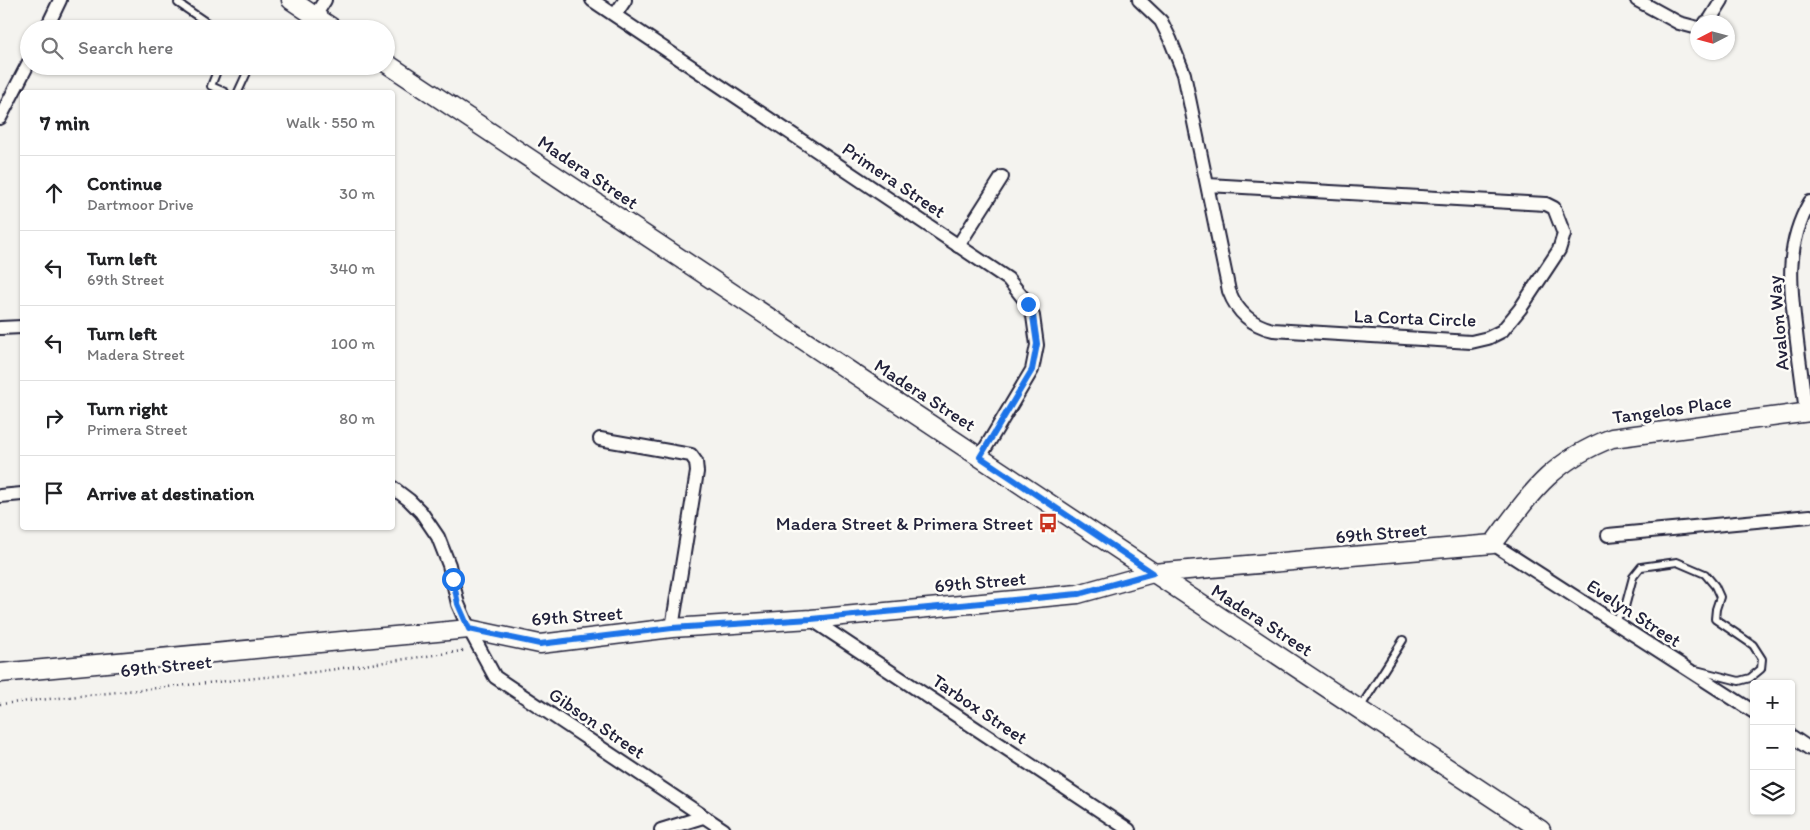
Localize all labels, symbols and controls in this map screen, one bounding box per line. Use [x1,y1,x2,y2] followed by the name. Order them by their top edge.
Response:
[1690,15,1735,60] north arrow
[20,20,395,75] search box
[38,34,66,62] icon: search
[78,36,173,59] text: Search here
[40,110,89,135] text: 7 min
[286,113,375,132] text: Walk · 550 m
[533,130,643,214] street label: Madera Street
[838,137,950,223] street label: Primera Street
[87,172,162,195] text: Continue
[40,179,68,207] icon: ahead
[339,184,375,203] text: 30 m
[87,195,194,214] text: Dartmoor Drive
[87,247,157,270] text: Turn left
[40,254,68,282] icon: left
[330,259,375,278] text: 340 m
[87,270,164,289] text: 69th Street
[1762,274,1794,372] street label: Avalon Way
[1017,293,1040,316] route end
[1353,304,1477,332] street label: La Corta Circle
[87,322,157,345] text: Turn left
[40,329,68,357] icon: left
[331,334,375,353] text: 100 m
[87,345,185,364] text: Madera Street
[870,354,980,436] street label: Madera Street
[1611,389,1733,429] street label: Tangelos Place
[87,397,168,420] text: Turn right
[40,404,68,432] icon: right
[339,409,375,428] text: 80 m
[87,420,188,439] text: Primera Street
[40,479,68,507] icon: arrive
[87,482,254,505] text: Arrive at destination
[776,512,1033,535] place label: Madera Street & Primera Street
[1037,512,1059,534] bus stop icon: Madera Street & Primera Street
[1334,518,1428,548] street label: 69th Street
[933,567,1027,597] street label: 69th Street
[442,568,465,591] route start
[1582,574,1686,652] street label: Evelyn Street
[1207,579,1317,661] street label: Madera Street
[530,601,624,631] street label: 69th Street
[119,650,213,682] street label: 69th Street
[928,669,1032,749] street label: Tarbox Street
[1750,680,1795,815] map controls
[1750,680,1795,725] button: +
[544,682,650,764] street label: Gibson Street
[1750,725,1795,770] button: −
[1750,770,1795,815] button: layers

